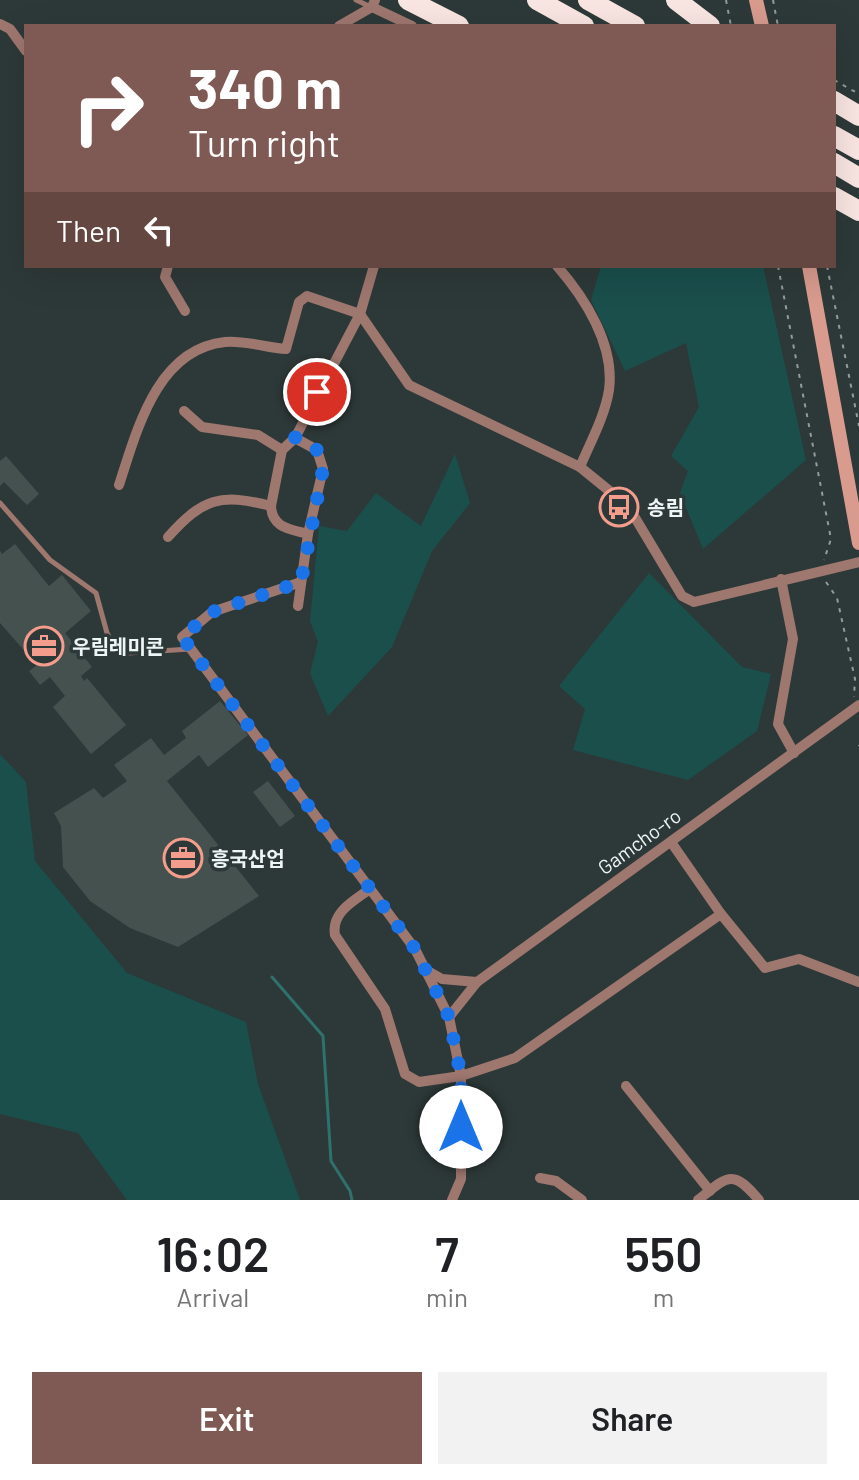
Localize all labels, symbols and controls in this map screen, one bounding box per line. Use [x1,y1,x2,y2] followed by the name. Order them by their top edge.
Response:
[188,53,342,120] text: 340 m
[56,56,160,160] icon: right
[188,121,340,164] text: Turn right
[137,208,181,252] icon: left
[56,212,121,248] text: Then
[283,358,351,426] pin
[295,370,339,414] icon: arrive
[598,486,640,528] bus stop icon: 송림
[647,495,684,519] place label: 송림
[23,625,65,667] office icon: 우림레미콘
[72,634,164,658] place label: 우림레미콘
[593,803,685,879] street label: Gamcho-ro
[162,837,204,879] office icon: 흥국산업
[211,846,285,870] place label: 흥국산업
[419,1085,503,1169] position arrow
[156,1224,269,1282] text: 16:02
[435,1224,459,1282] text: 7
[624,1224,703,1282] text: 550
[177,1281,249,1312] text: Arrival
[426,1281,468,1312] text: min
[653,1281,674,1312] text: m
[32,1372,422,1464] button: Exit
[438,1372,827,1464] button: Share

